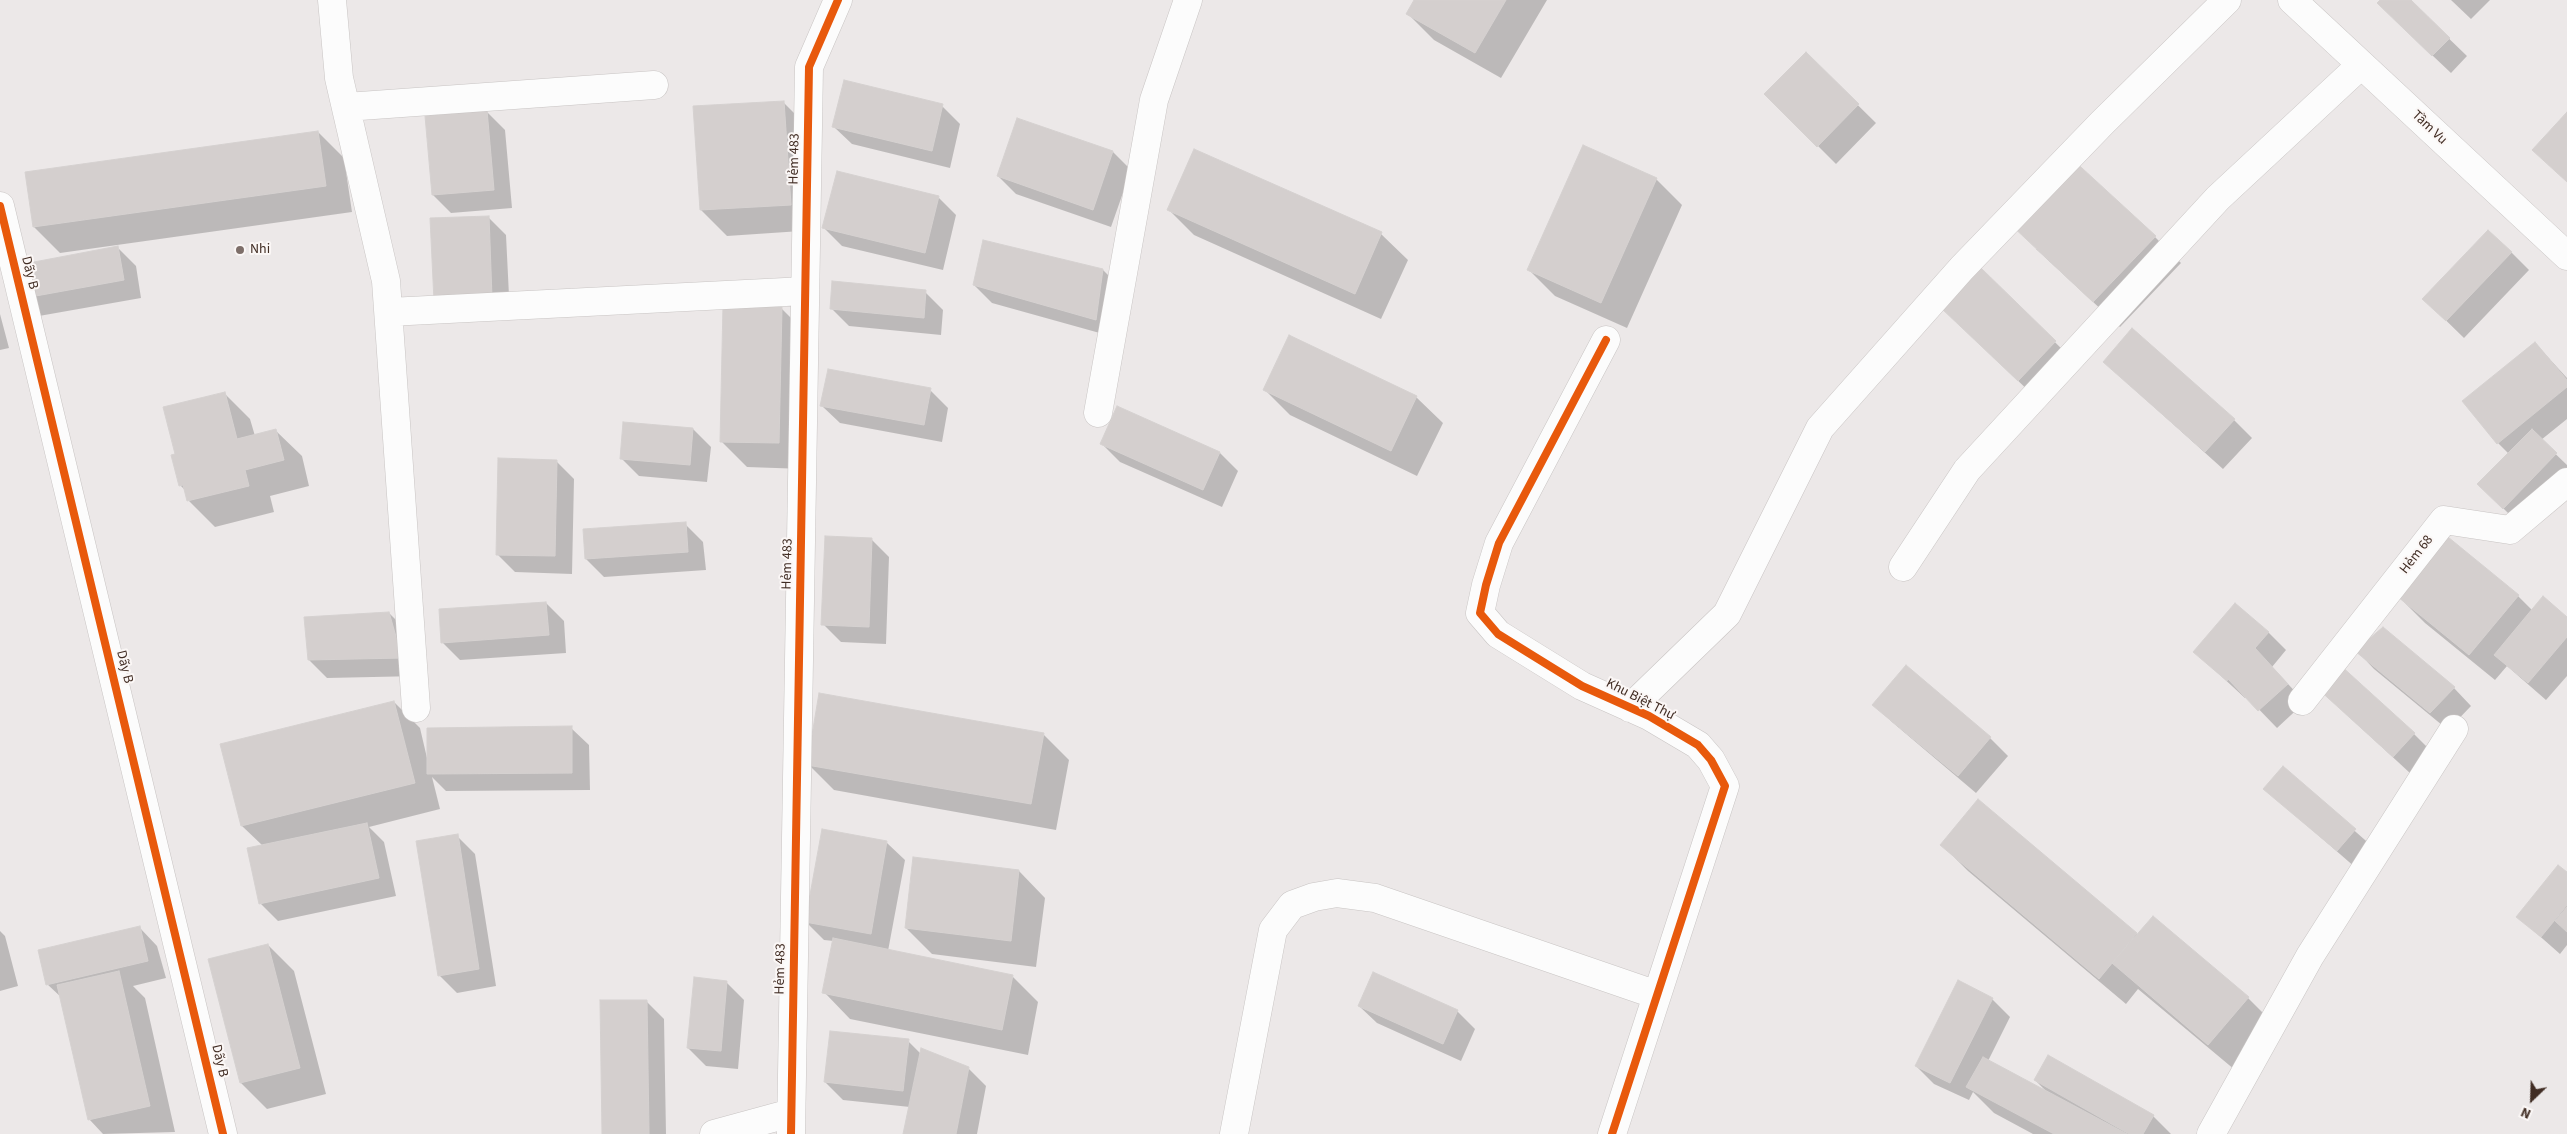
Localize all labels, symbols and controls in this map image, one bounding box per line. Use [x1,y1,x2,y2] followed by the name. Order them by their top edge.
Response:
[2408,107,2450,149] street label: Tầm Vu
[786,133,804,185] street label: Hẻm 483
[250,242,270,258] place label: Nhi
[234,244,246,256] marker: Nhi
[17,255,41,291] street label: Dãy B
[2397,532,2437,578] street label: Hẻm 68
[779,538,797,590] street label: Hẻm 483
[112,649,136,685] street label: Dãy B
[1603,676,1677,724] street label: Khu Biệt Thự
[772,943,790,995] street label: Hẻm 483
[207,1043,231,1079] street label: Dãy B
[2507,1074,2557,1124] north arrow
[2518,1102,2534,1124] text: N

